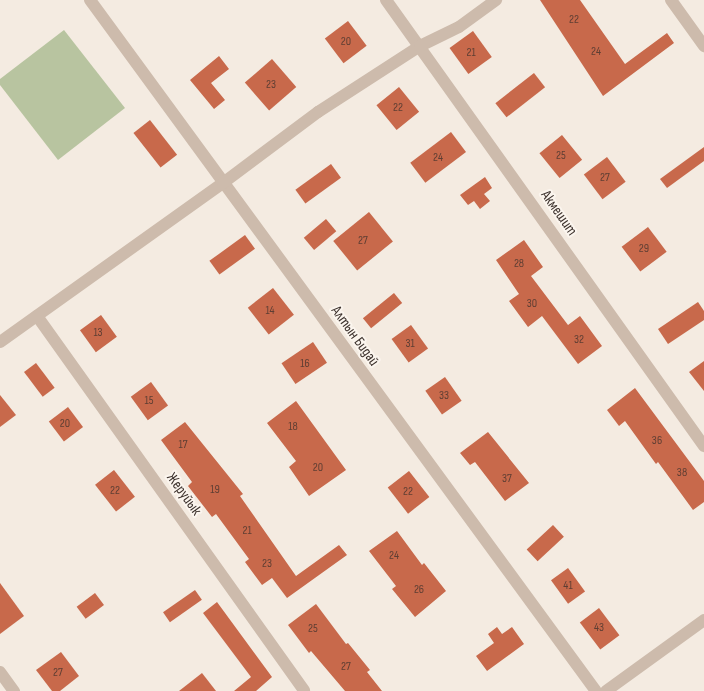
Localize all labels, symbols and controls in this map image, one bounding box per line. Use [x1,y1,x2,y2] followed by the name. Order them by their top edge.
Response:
[569,13,579,27] house number: 22
[341,35,351,49] house number: 20
[591,45,601,59] house number: 24
[466,46,476,60] house number: 21
[266,78,276,92] house number: 23
[393,101,403,115] house number: 22
[556,149,566,163] house number: 25
[433,151,443,165] house number: 24
[600,171,610,185] house number: 27
[537,187,581,239] street label: Акмешит
[358,234,368,248] house number: 27
[639,242,649,256] house number: 29
[514,257,524,271] house number: 28
[527,297,537,311] house number: 30
[327,302,383,370] street label: Алтын Бидай
[265,304,275,318] house number: 14
[93,326,103,340] house number: 13
[574,333,584,347] house number: 32
[405,337,415,351] house number: 31
[300,357,310,371] house number: 16
[439,389,449,403] house number: 33
[144,394,154,408] house number: 15
[60,417,70,431] house number: 20
[288,420,298,434] house number: 18
[652,434,662,448] house number: 36
[179,438,187,452] house number: 17
[313,461,323,475] house number: 20
[677,466,687,480] house number: 38
[163,469,205,519] street label: Жеруйык
[502,472,512,486] house number: 37
[210,483,220,497] house number: 19
[110,484,120,498] house number: 22
[403,485,413,499] house number: 22
[242,524,252,538] house number: 21
[389,549,399,563] house number: 24
[262,557,272,571] house number: 23
[563,579,573,593] house number: 41
[414,583,424,597] house number: 26
[594,621,604,635] house number: 43
[308,622,318,636] house number: 25
[341,660,351,674] house number: 27
[53,666,63,680] house number: 27

